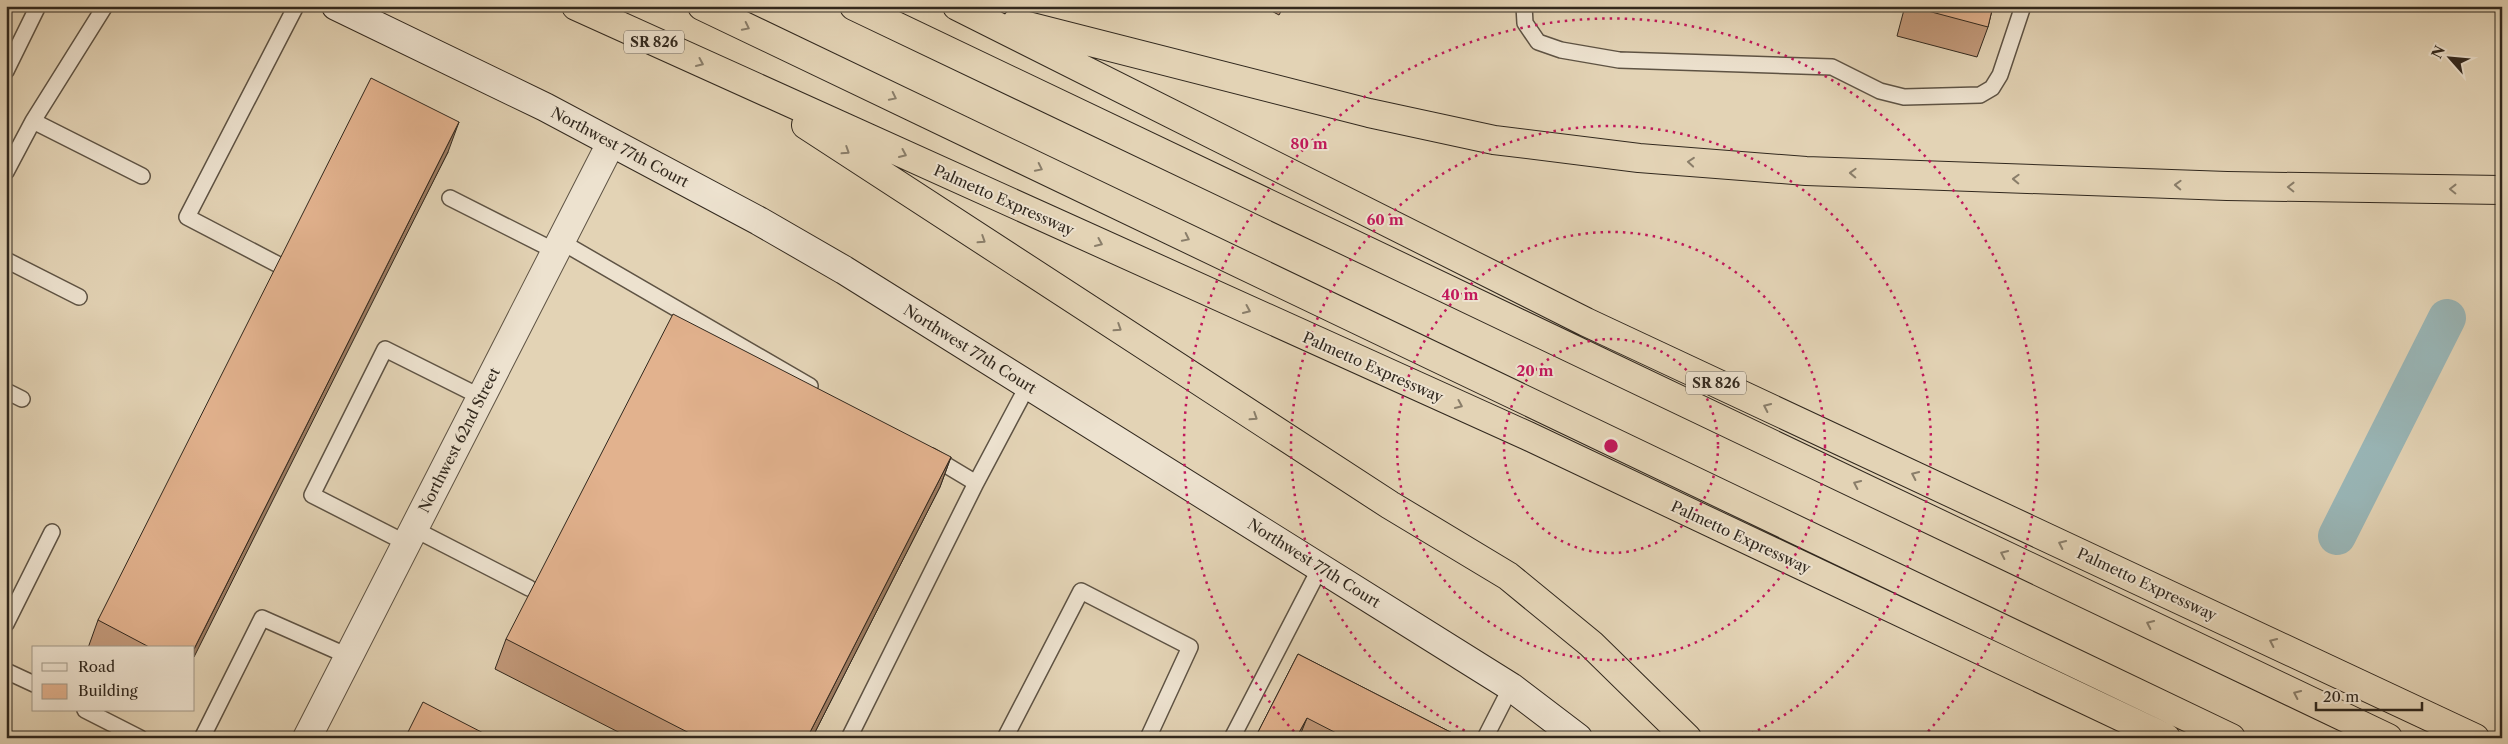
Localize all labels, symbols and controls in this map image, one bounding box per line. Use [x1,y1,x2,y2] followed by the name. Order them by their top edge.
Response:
[741,21,750,32] one-way arrow
[624,31,684,54] road number: SR 826
[2426,32,2476,82] north arrow
[2428,43,2449,62] text: N
[695,56,704,67] one-way arrow
[888,91,897,102] one-way arrow
[548,103,693,192] street label: Northwest 77th Court
[1290,134,1328,153] text: 80 m
[840,145,849,154] one-way arrow
[898,148,907,159] one-way arrow
[1687,157,1695,168] one-way arrow
[931,160,1078,240] street label: Palmetto Expressway
[1034,161,1043,172] one-way arrow
[1849,168,1857,178] one-way arrow
[2012,173,2020,184] one-way arrow
[2174,179,2182,190] one-way arrow
[2286,182,2294,192] one-way arrow
[2449,184,2457,195] one-way arrow
[1366,210,1404,229] text: 60 m
[1181,232,1190,242] one-way arrow
[976,234,985,243] one-way arrow
[1094,236,1103,247] one-way arrow
[1441,285,1479,304] text: 40 m
[900,300,1041,398] street label: Northwest 77th Court
[1242,303,1251,314] one-way arrow
[1113,322,1122,332] one-way arrow
[1300,327,1447,407] street label: Palmetto Expressway
[1516,361,1554,380] text: 20 m
[414,364,504,516] street label: Northwest 62nd Street
[1686,372,1746,394] road number: SR 826
[1454,399,1463,410] one-way arrow
[1763,402,1772,413] one-way arrow
[1248,411,1258,420] one-way arrow
[1602,437,1620,455] centre of rings
[1911,471,1920,482] one-way arrow
[1853,480,1862,491] one-way arrow
[1668,496,1814,578] street label: Palmetto Expressway
[1244,514,1385,612] street label: Northwest 77th Court
[2058,540,2067,550] one-way arrow
[2074,543,2220,625] street label: Palmetto Expressway
[2000,550,2009,561] one-way arrow
[2146,620,2155,631] one-way arrow
[2269,639,2278,649] one-way arrow
[32,646,195,712] legend
[78,657,115,676] text: Road
[2316,679,2422,711] scale bar
[78,681,138,700] text: Building
[2323,687,2359,706] text: 20 m
[2293,690,2302,700] one-way arrow

